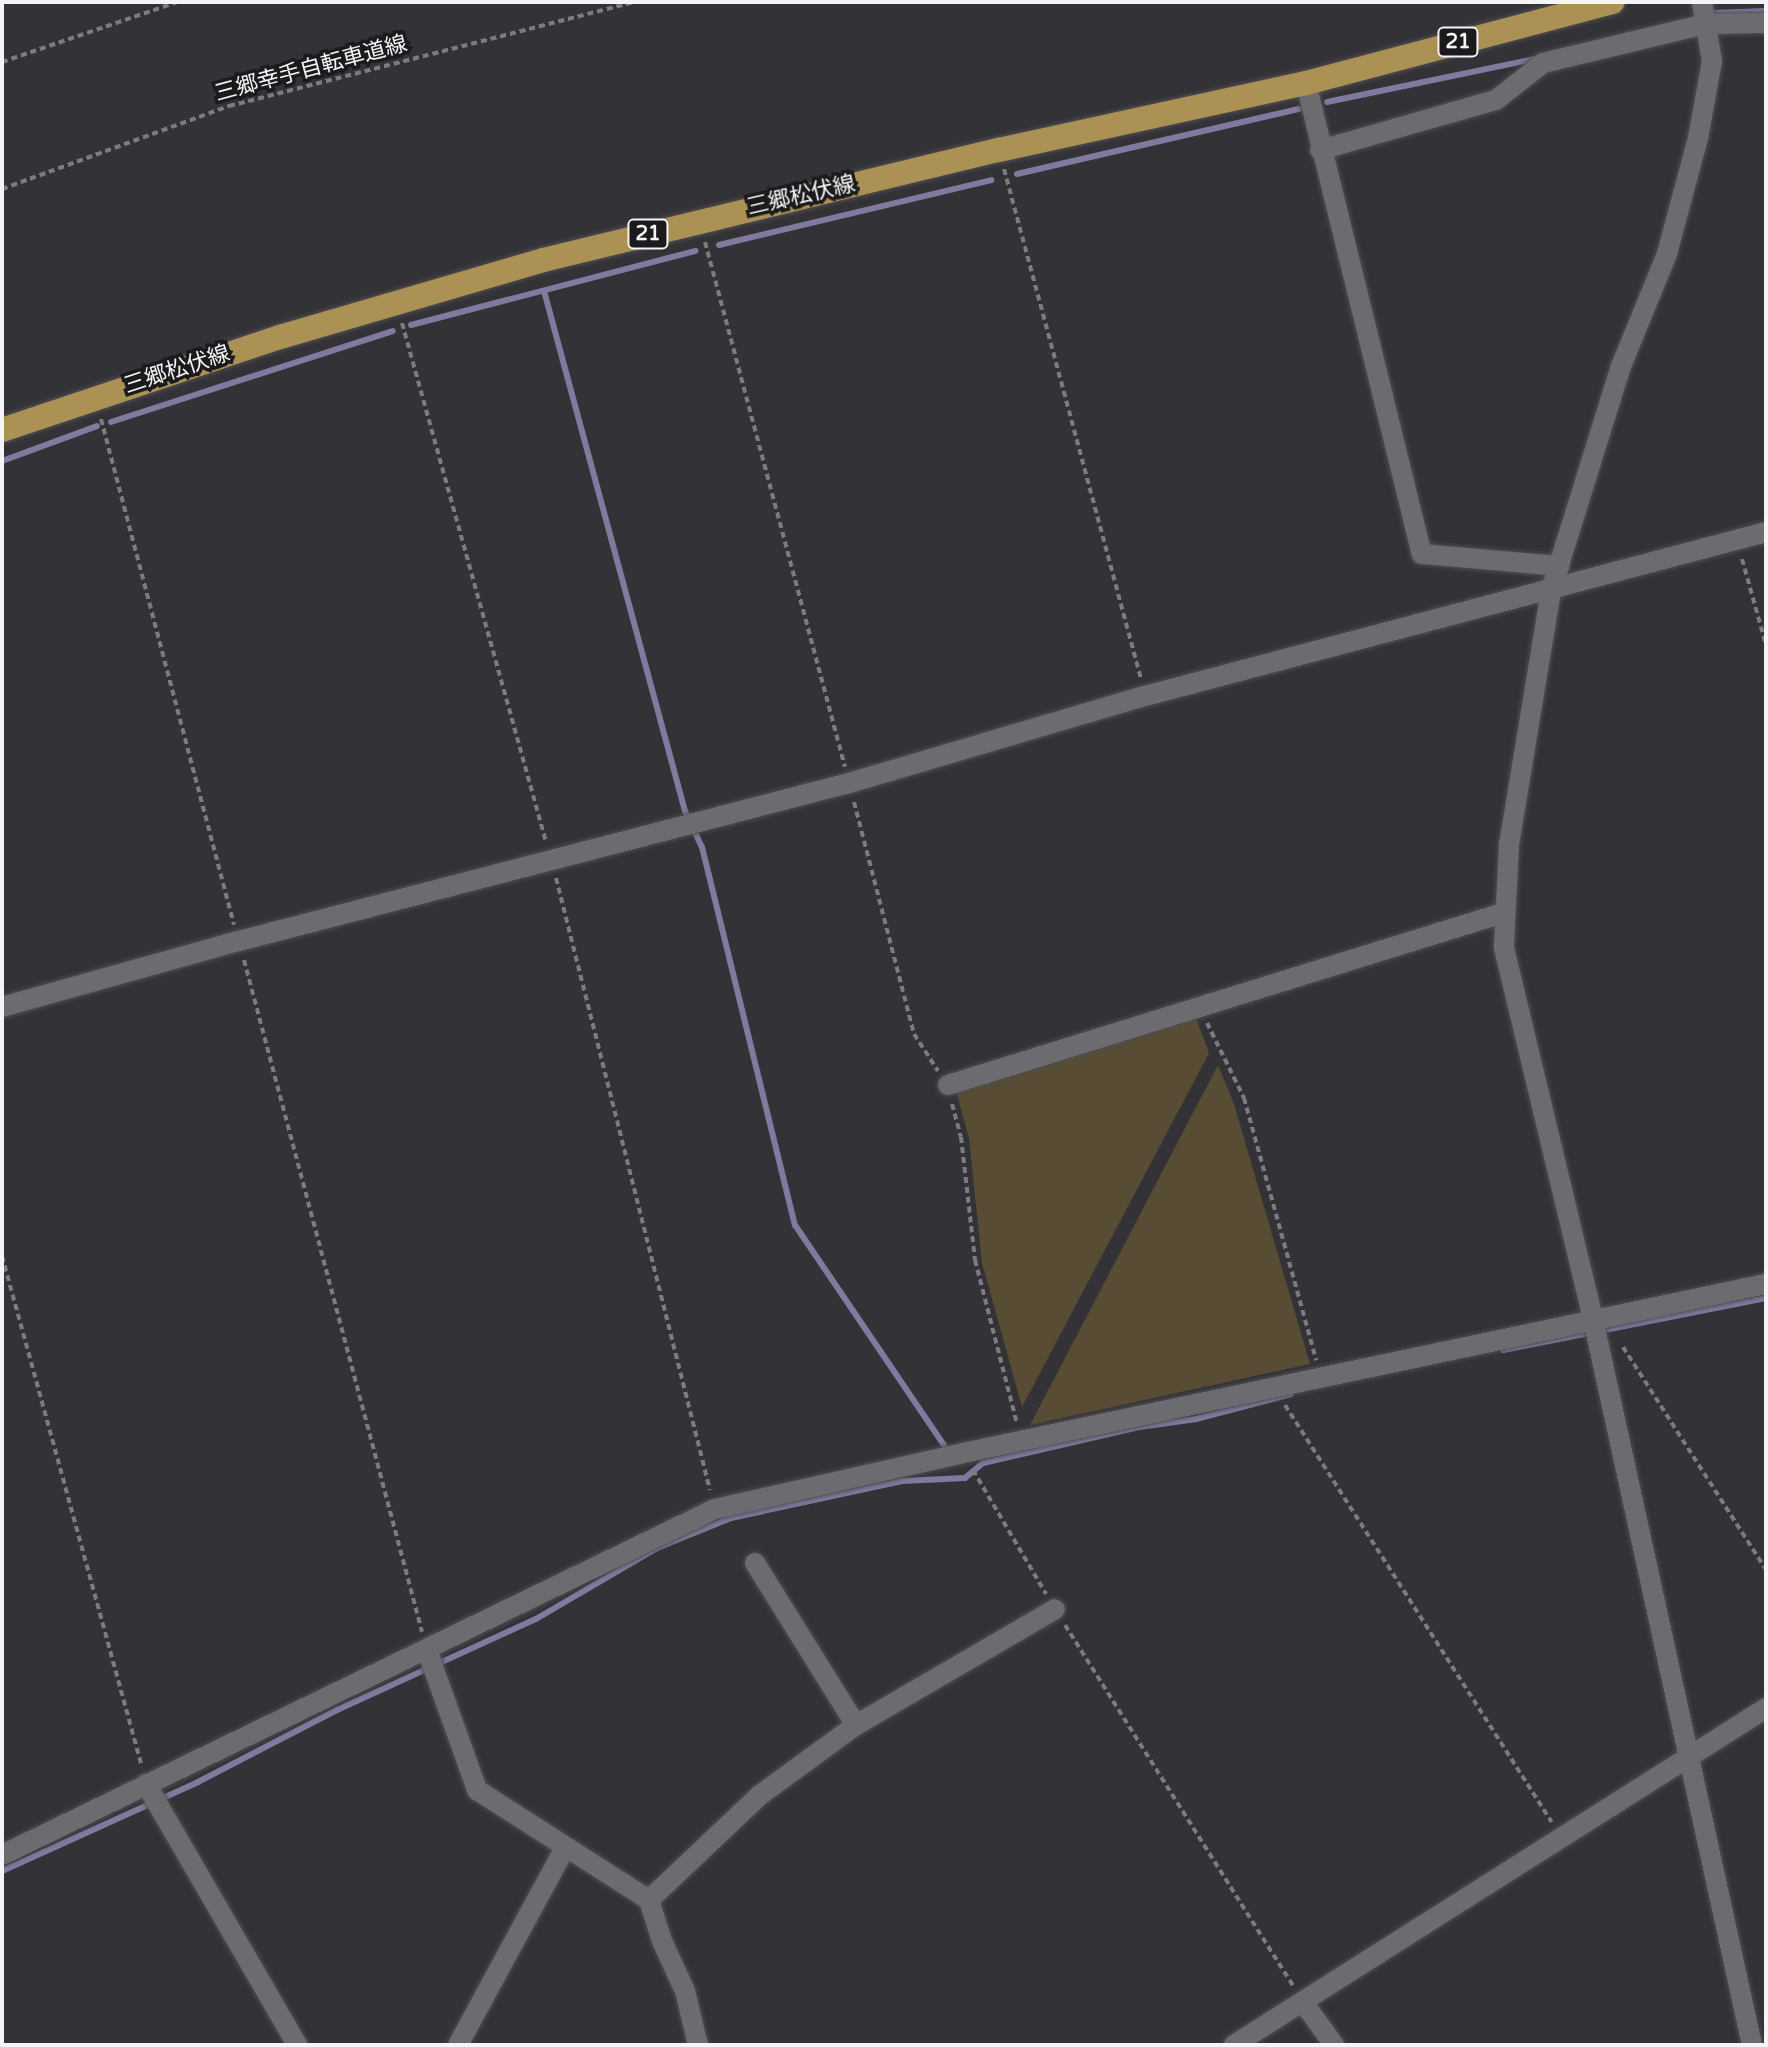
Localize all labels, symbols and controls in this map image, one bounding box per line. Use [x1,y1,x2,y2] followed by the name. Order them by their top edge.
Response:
[1436,26,1480,58] road number: 21
[212,31,410,107] street label: 三郷幸手自転車道線
[744,171,858,221] street label: 三郷松伏線
[626,218,670,250] road number: 21
[121,340,233,400] street label: 三郷松伏線

